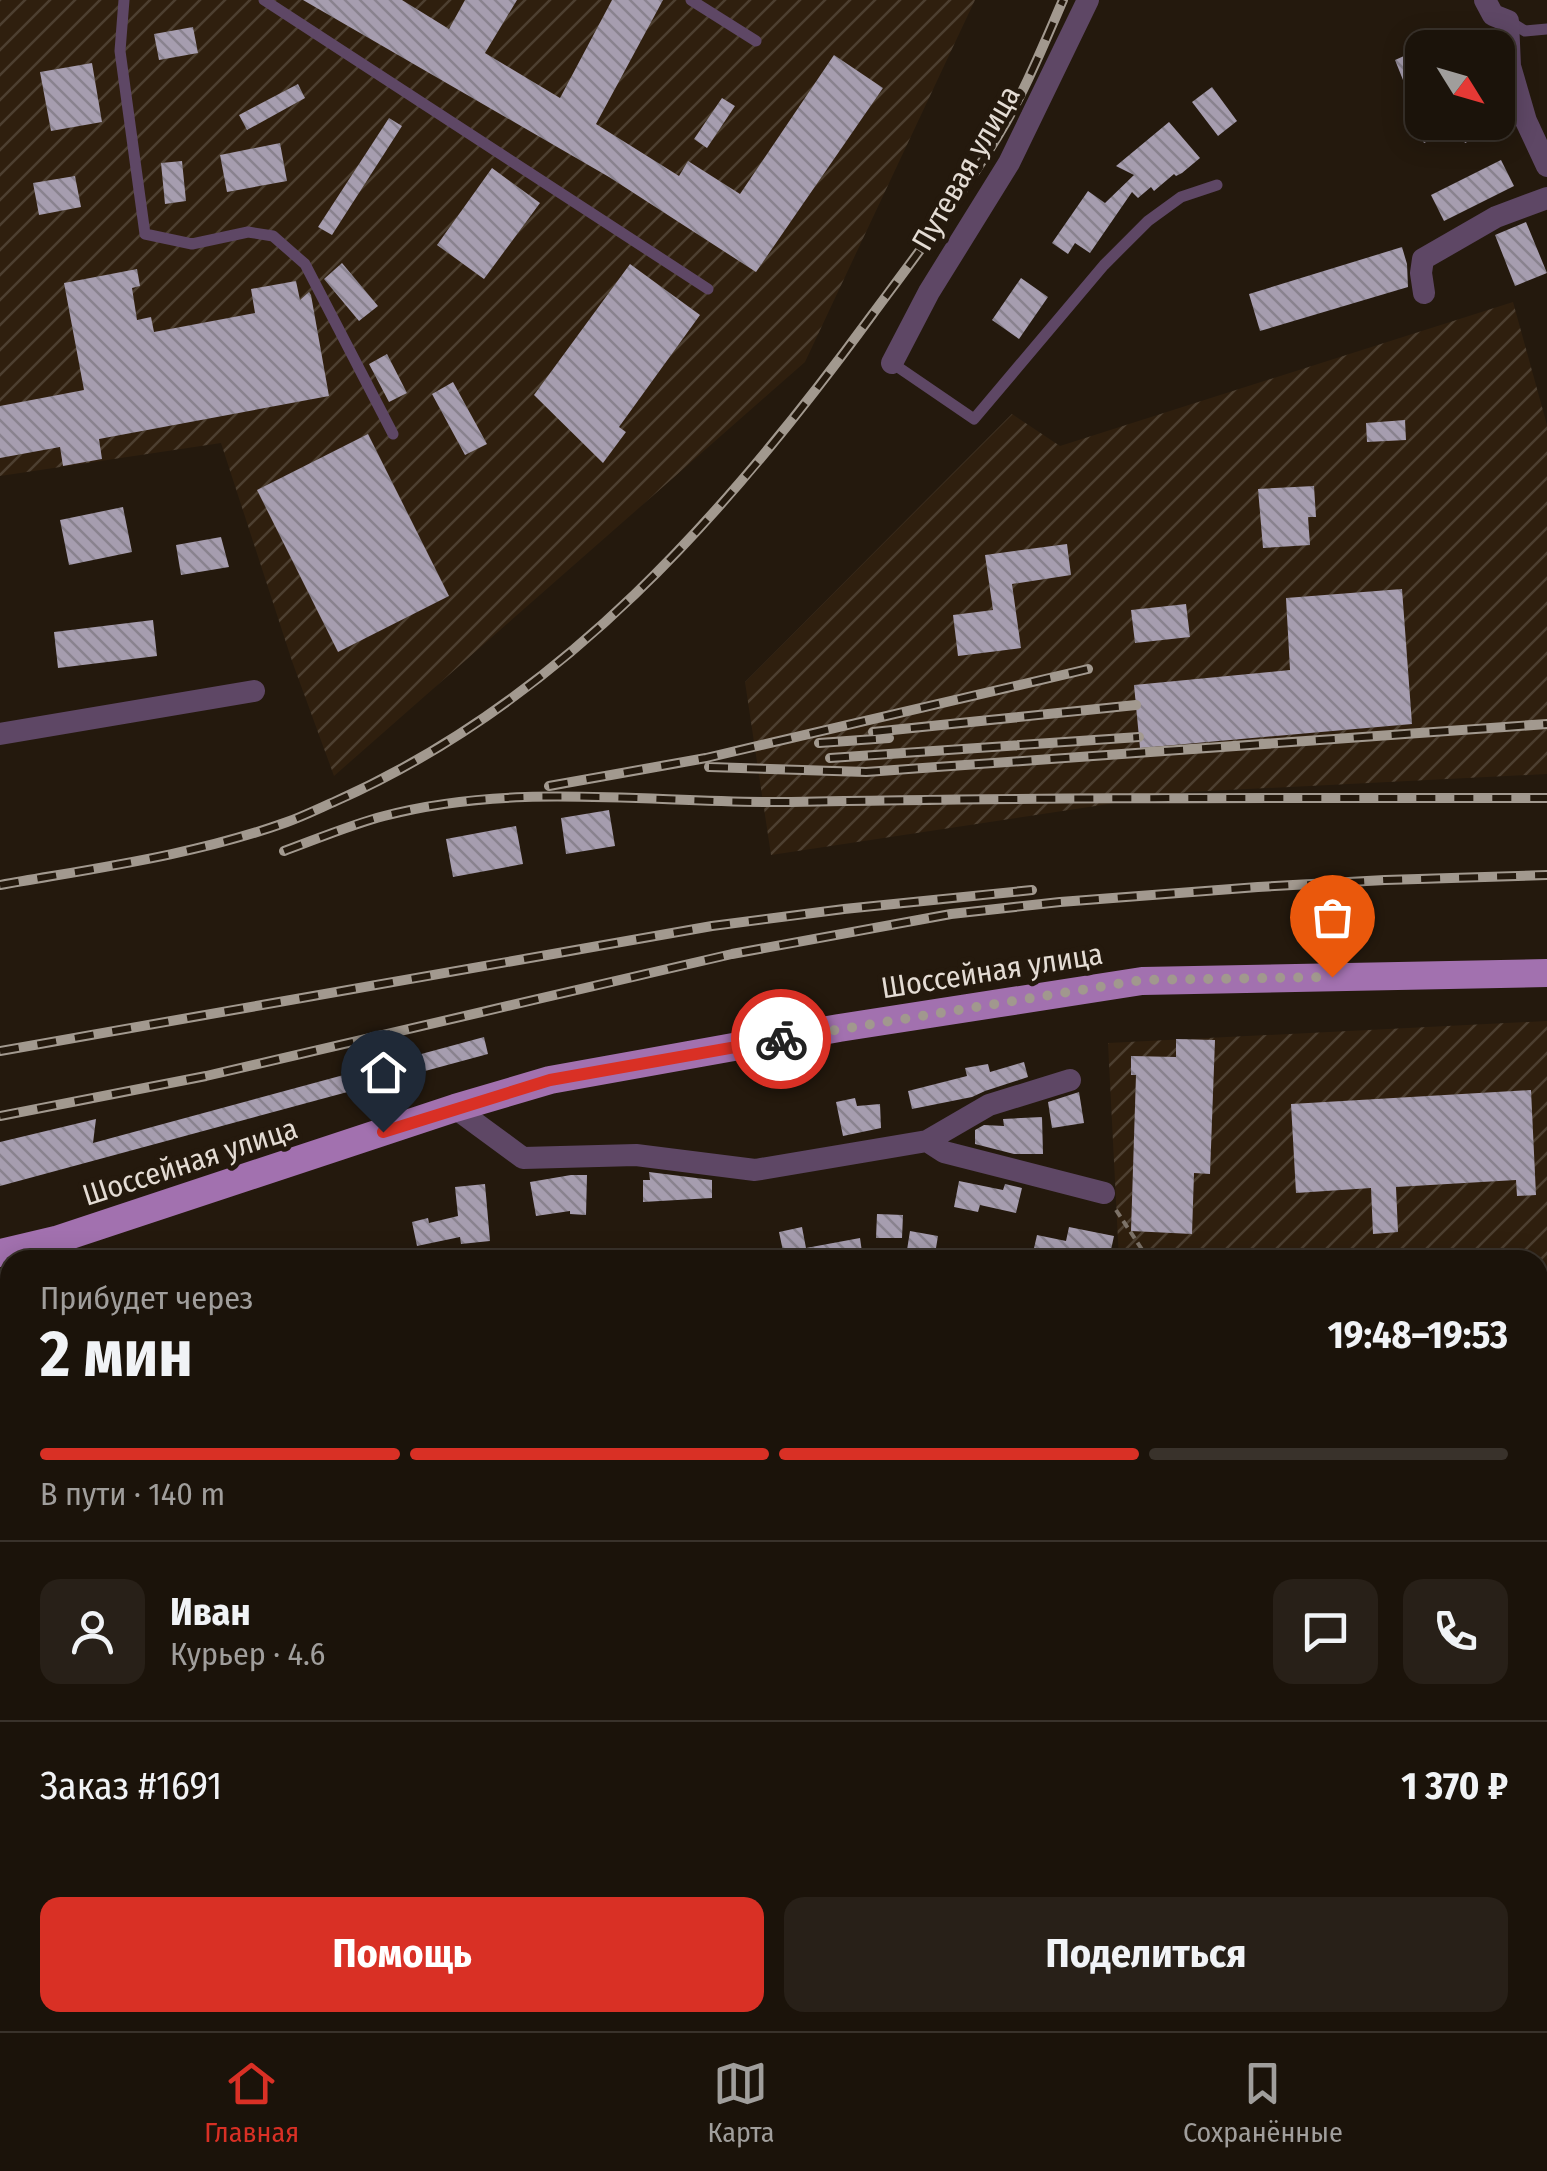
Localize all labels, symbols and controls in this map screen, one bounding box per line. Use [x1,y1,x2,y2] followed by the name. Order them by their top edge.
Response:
[1405,30,1515,140] north arrow
[1405,30,1515,140] map controls
[904,79,1028,257] street label: Путевая улица
[1290,875,1375,978] pin
[1305,890,1360,945] icon: bag
[879,936,1105,1006] street label: Шоссейная улица
[731,989,831,1089] courier
[754,1012,809,1067] icon: bike
[341,1030,426,1133] pin
[356,1045,411,1100] icon: home
[78,1110,302,1214] street label: Шоссейная улица
[40,1279,253,1317] text: Прибудет через
[1328,1312,1508,1358] text: 19:48–19:53
[40,1315,193,1393] text: 2 мин
[40,1475,225,1513] text: В пути · 140 m
[40,1579,145,1684] button: person
[1273,1579,1378,1684] button: chat
[1403,1579,1508,1684] button: phone
[170,1589,251,1635] text: Иван
[170,1635,325,1673] text: Курьер · 4.6
[40,1763,222,1809] text: Заказ #1691
[1401,1763,1508,1809] text: 1 370 ₽
[40,1897,764,2012] button: Помощь
[784,1897,1508,2012] button: Поделиться
[204,2056,299,2149] tab: Главная
[708,2056,774,2149] tab: Карта
[1183,2056,1343,2149] tab: Сохранённые

